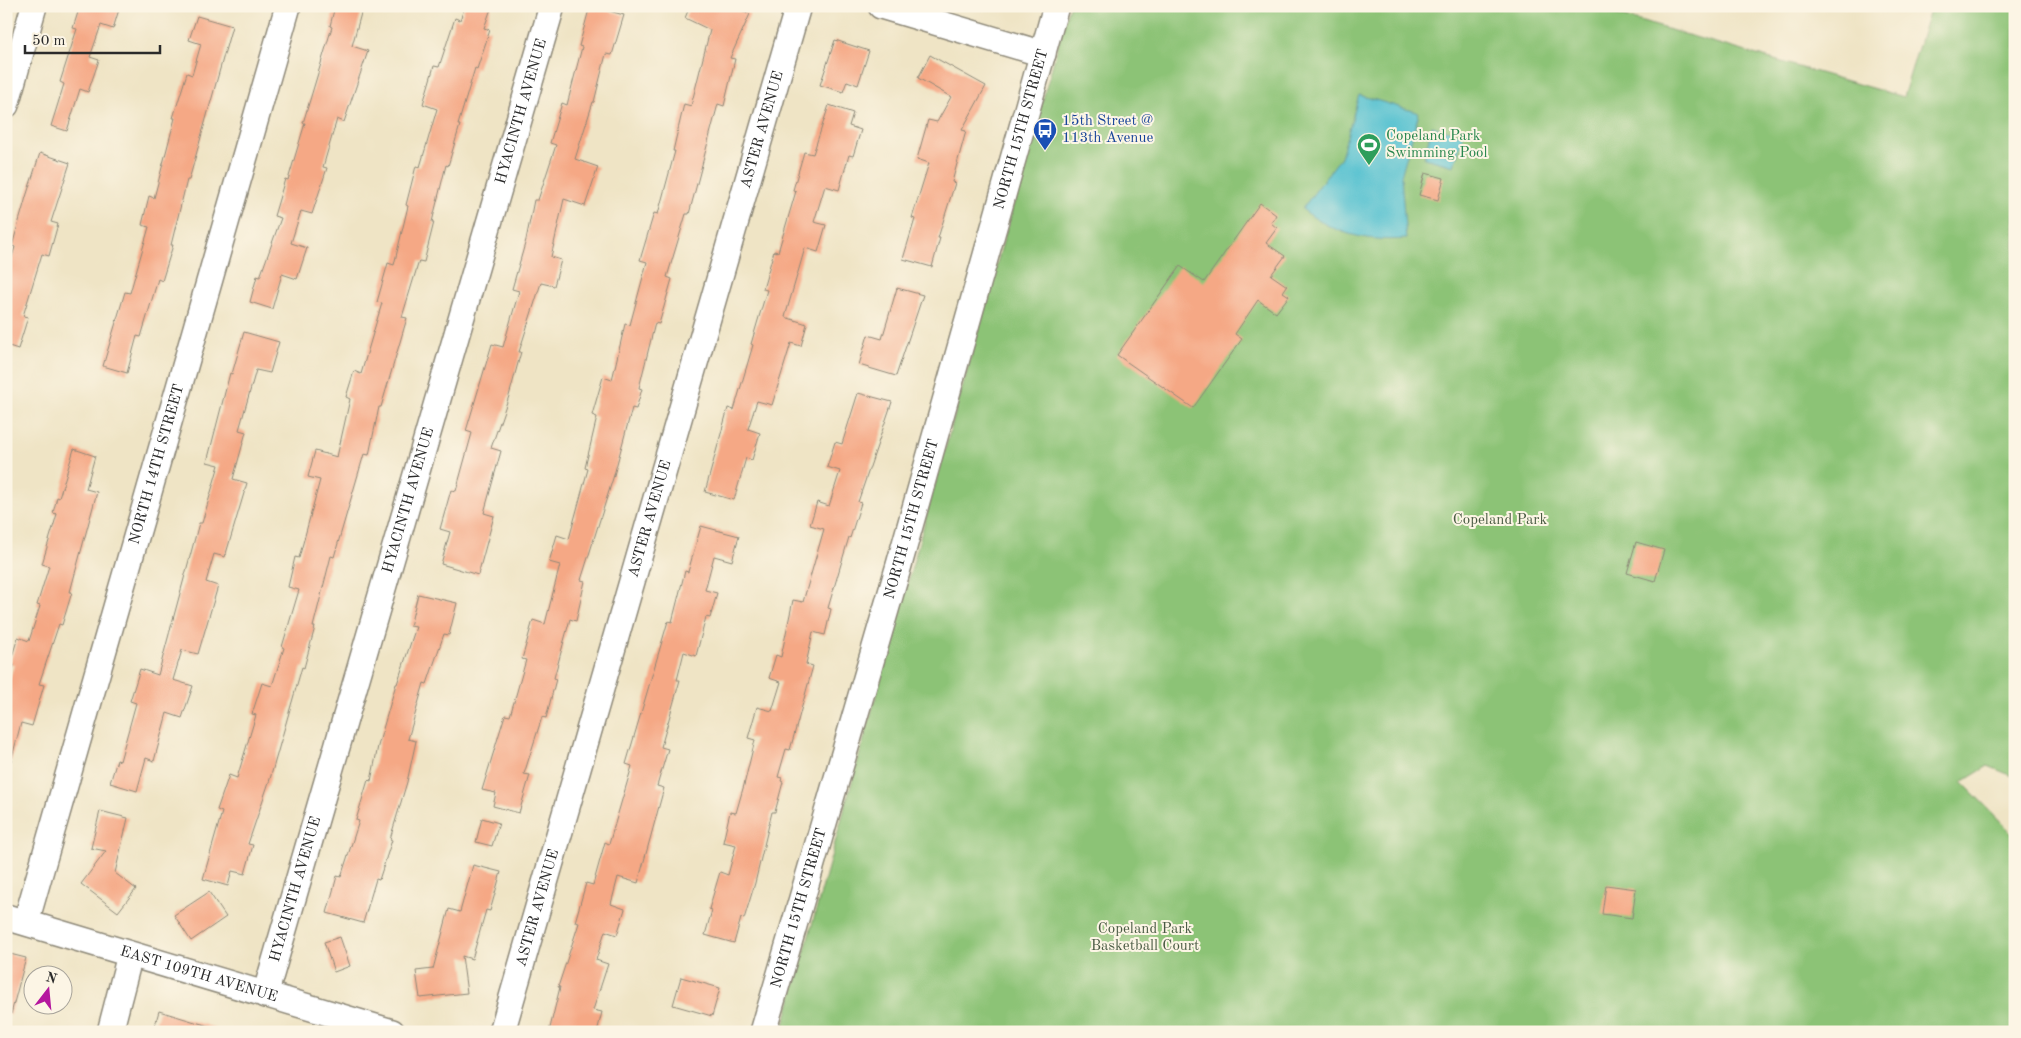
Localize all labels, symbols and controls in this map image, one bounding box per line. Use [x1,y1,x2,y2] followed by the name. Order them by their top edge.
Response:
[25,22,160,54] scale bar
[32,34,66,49] text: 50 m
[493,37,550,186] street label: HYACINTH AVENUE
[992,47,1051,211] street label: NORTH 15TH STREET
[738,69,786,190] street label: ASTER AVENUE
[1062,114,1153,146] place label: 15th Street @ 113th Avenue
[1032,117,1058,151] bus stop icon: 15th Street @ 113th Avenue
[1386,129,1488,161] place label: Copeland Park Swimming Pool
[1356,132,1382,166] sports icon: Copeland Park Swimming Pool
[127,383,187,546] street label: NORTH 14TH STREET
[380,426,437,575] street label: HYACINTH AVENUE
[882,437,942,601] street label: NORTH 15TH STREET
[626,459,674,579] street label: ASTER AVENUE
[1453,513,1548,528] park label: Copeland Park
[267,815,324,964] street label: HYACINTH AVENUE
[769,826,829,990] street label: NORTH 15TH STREET
[514,848,562,968] street label: ASTER AVENUE
[1091,922,1199,954] park label: Copeland Park Basketball Court
[118,944,279,1005] street label: EAST 109TH AVENUE
[22,966,72,1016] north arrow
[44,970,59,987] text: N

